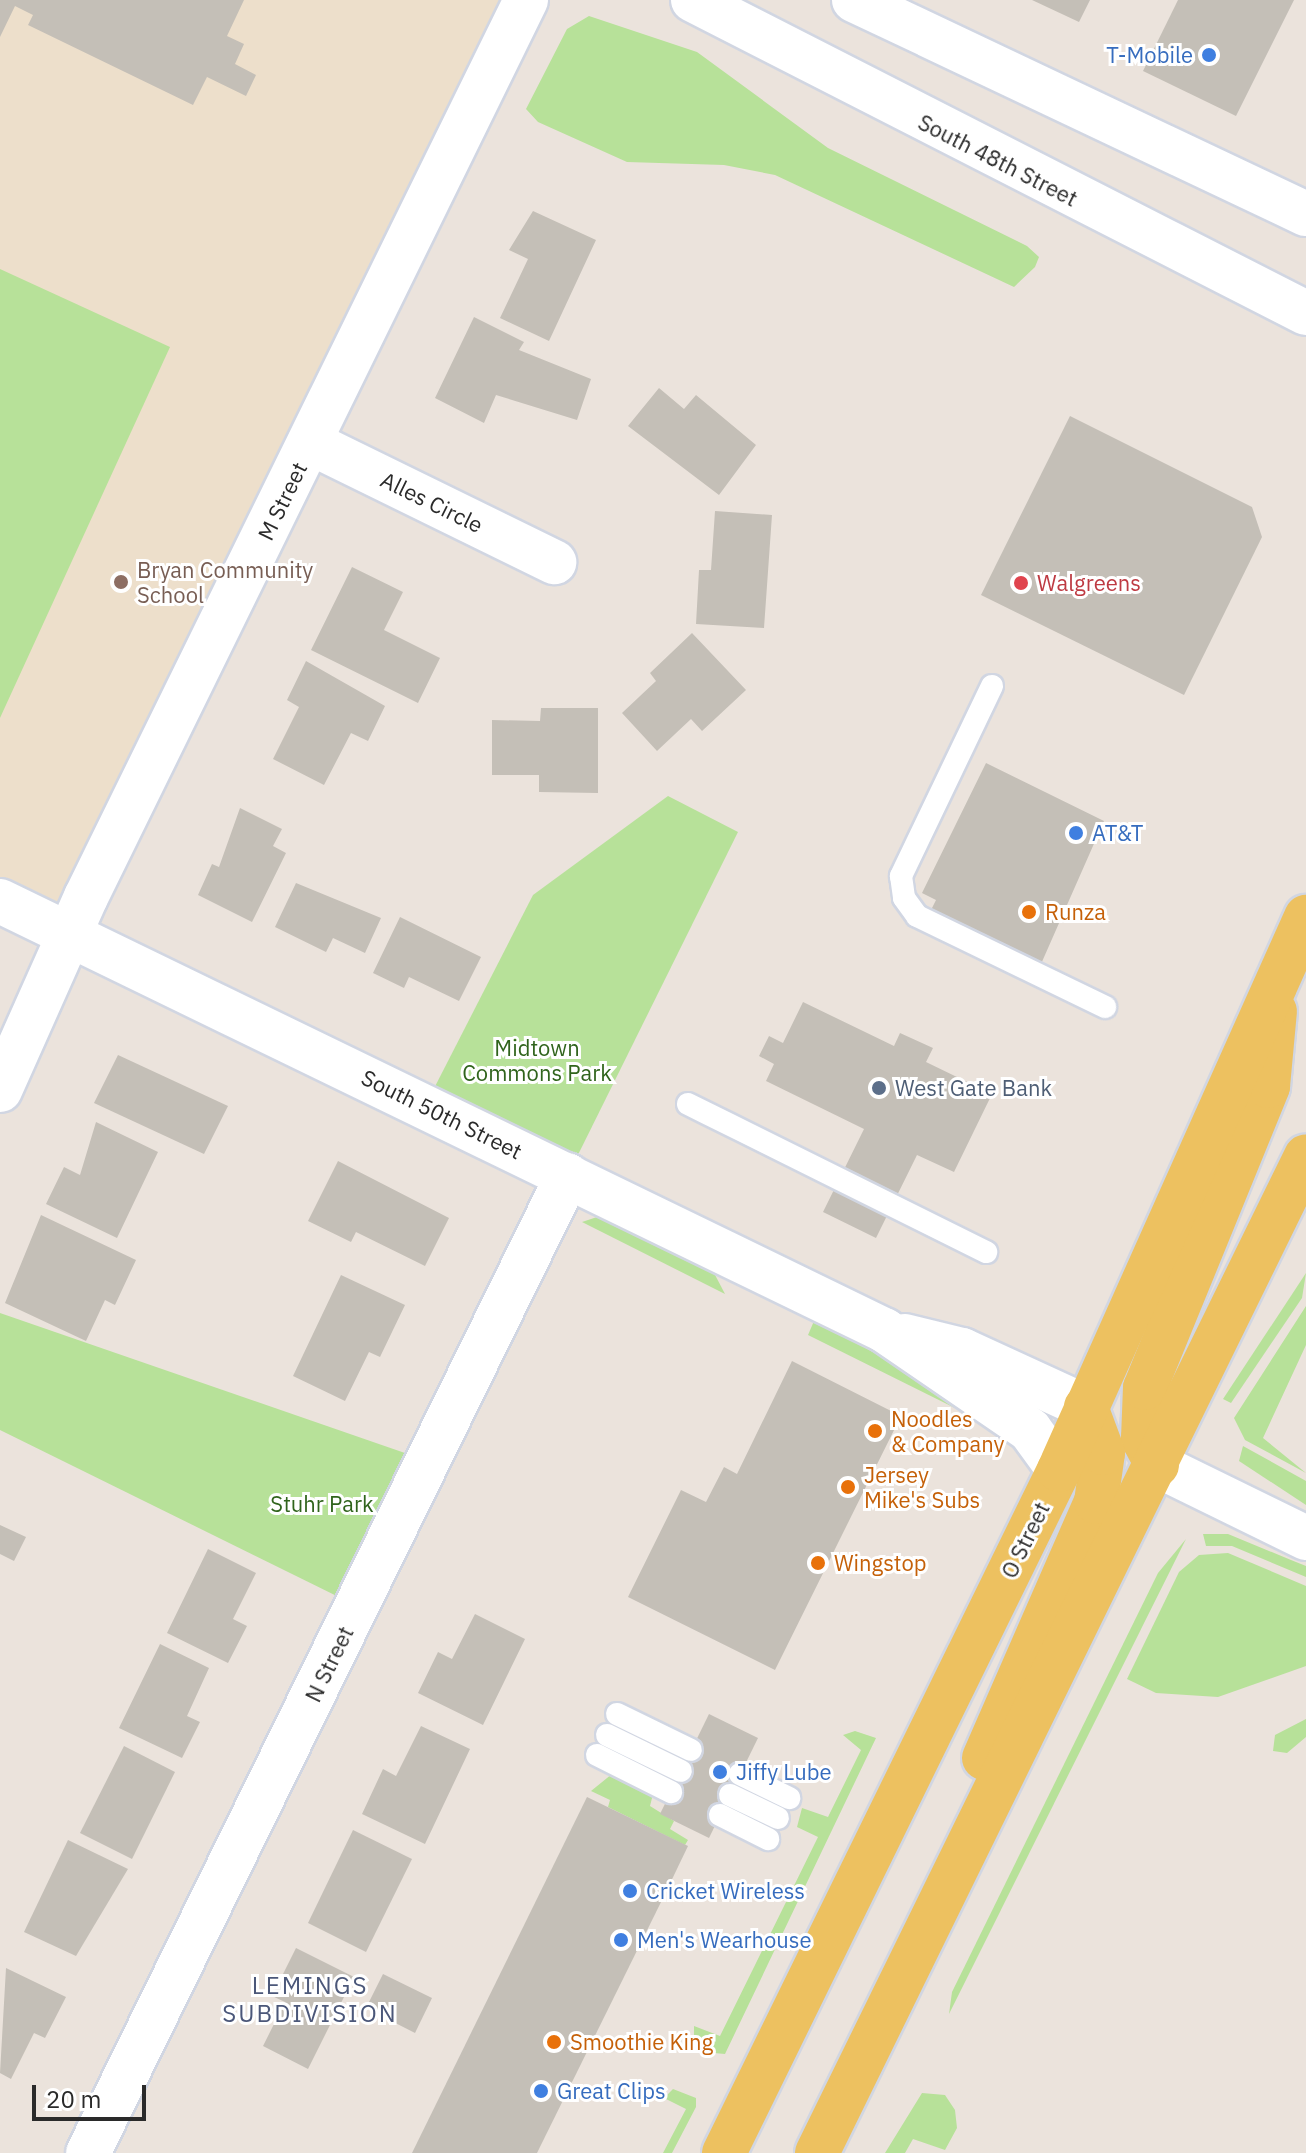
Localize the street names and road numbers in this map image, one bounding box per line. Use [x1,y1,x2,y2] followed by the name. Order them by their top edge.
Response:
[914,108,1082,212] street label: South 48th Street
[252,458,312,544] street label: M Street
[377,466,487,538] street label: Alles Circle
[357,1064,527,1164] street label: South 50th Street
[995,1498,1055,1582] street label: O Street
[299,1622,359,1706] street label: N Street

